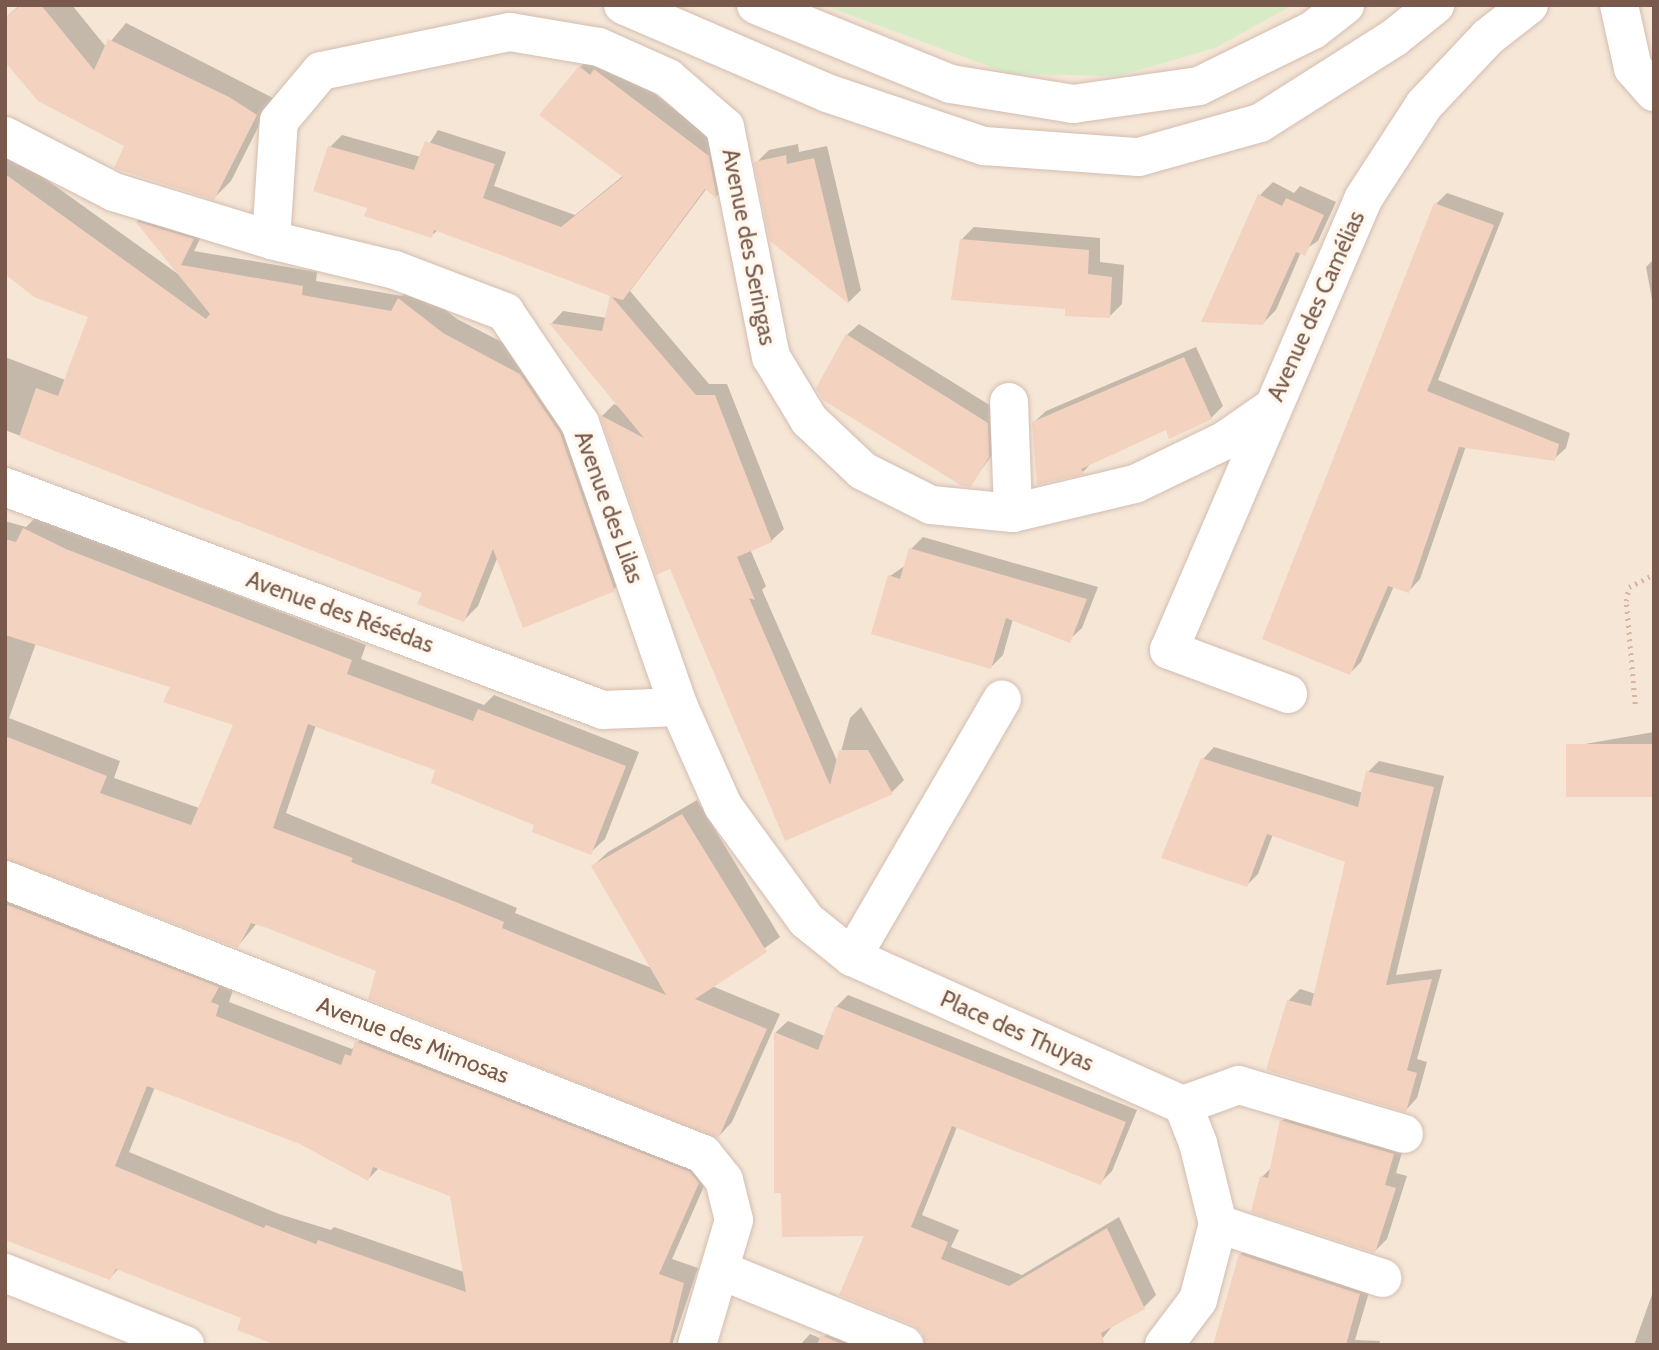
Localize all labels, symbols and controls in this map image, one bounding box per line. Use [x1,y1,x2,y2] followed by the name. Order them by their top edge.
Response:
[716,146,782,348] street label: Avenue des Seringas
[1262,207,1370,405] street label: Avenue des Camélias
[569,427,649,587] street label: Avenue des Lilas
[243,565,437,659] street label: Avenue des Résédas
[936,985,1098,1077] street label: Place des Thuyas
[313,991,513,1089] street label: Avenue des Mimosas

